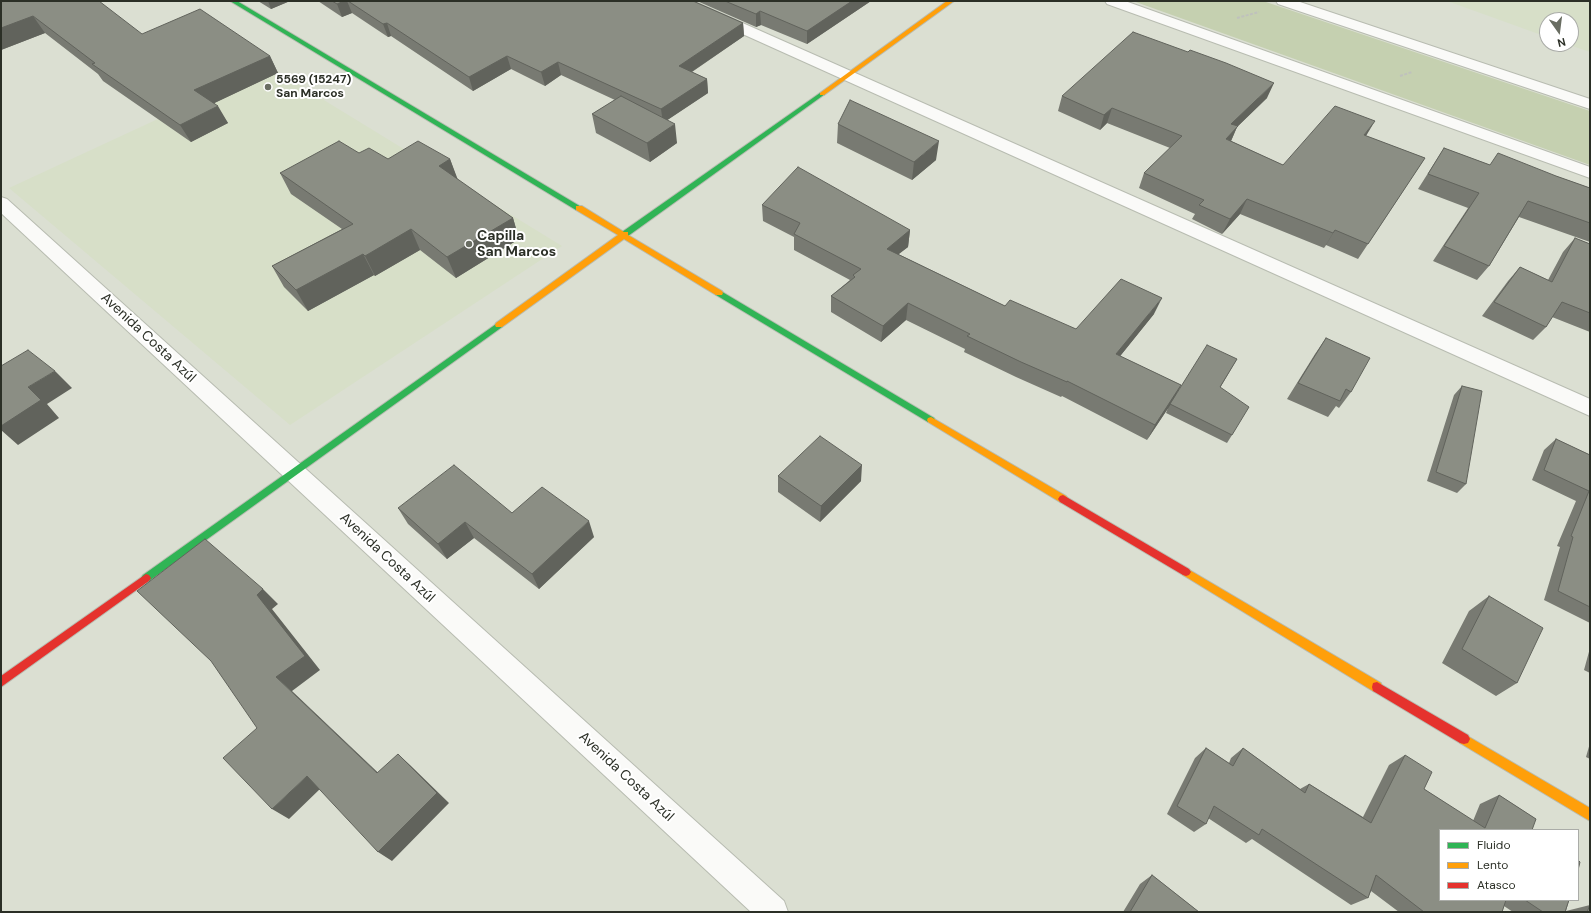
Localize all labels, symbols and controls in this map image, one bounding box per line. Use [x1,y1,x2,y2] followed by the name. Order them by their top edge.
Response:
[1539,12,1579,52] north arrow
[1556,35,1567,50] text: N
[276,73,351,101] place label: 5569 (15247) San Marcos
[263,82,273,92] marker: 5569 (15247) San Marcos
[477,228,556,260] place label: Capilla San Marcos
[464,239,474,249] marker: Capilla San Marcos
[97,290,199,386] street label: Avenida Costa Azúl
[336,510,438,606] street label: Avenida Costa Azúl
[575,729,677,825] street label: Avenida Costa Azúl
[1439,829,1579,901] legend
[1477,837,1511,853] text: Fluido
[1477,857,1508,873] text: Lento
[1477,877,1516,893] text: Atasco

